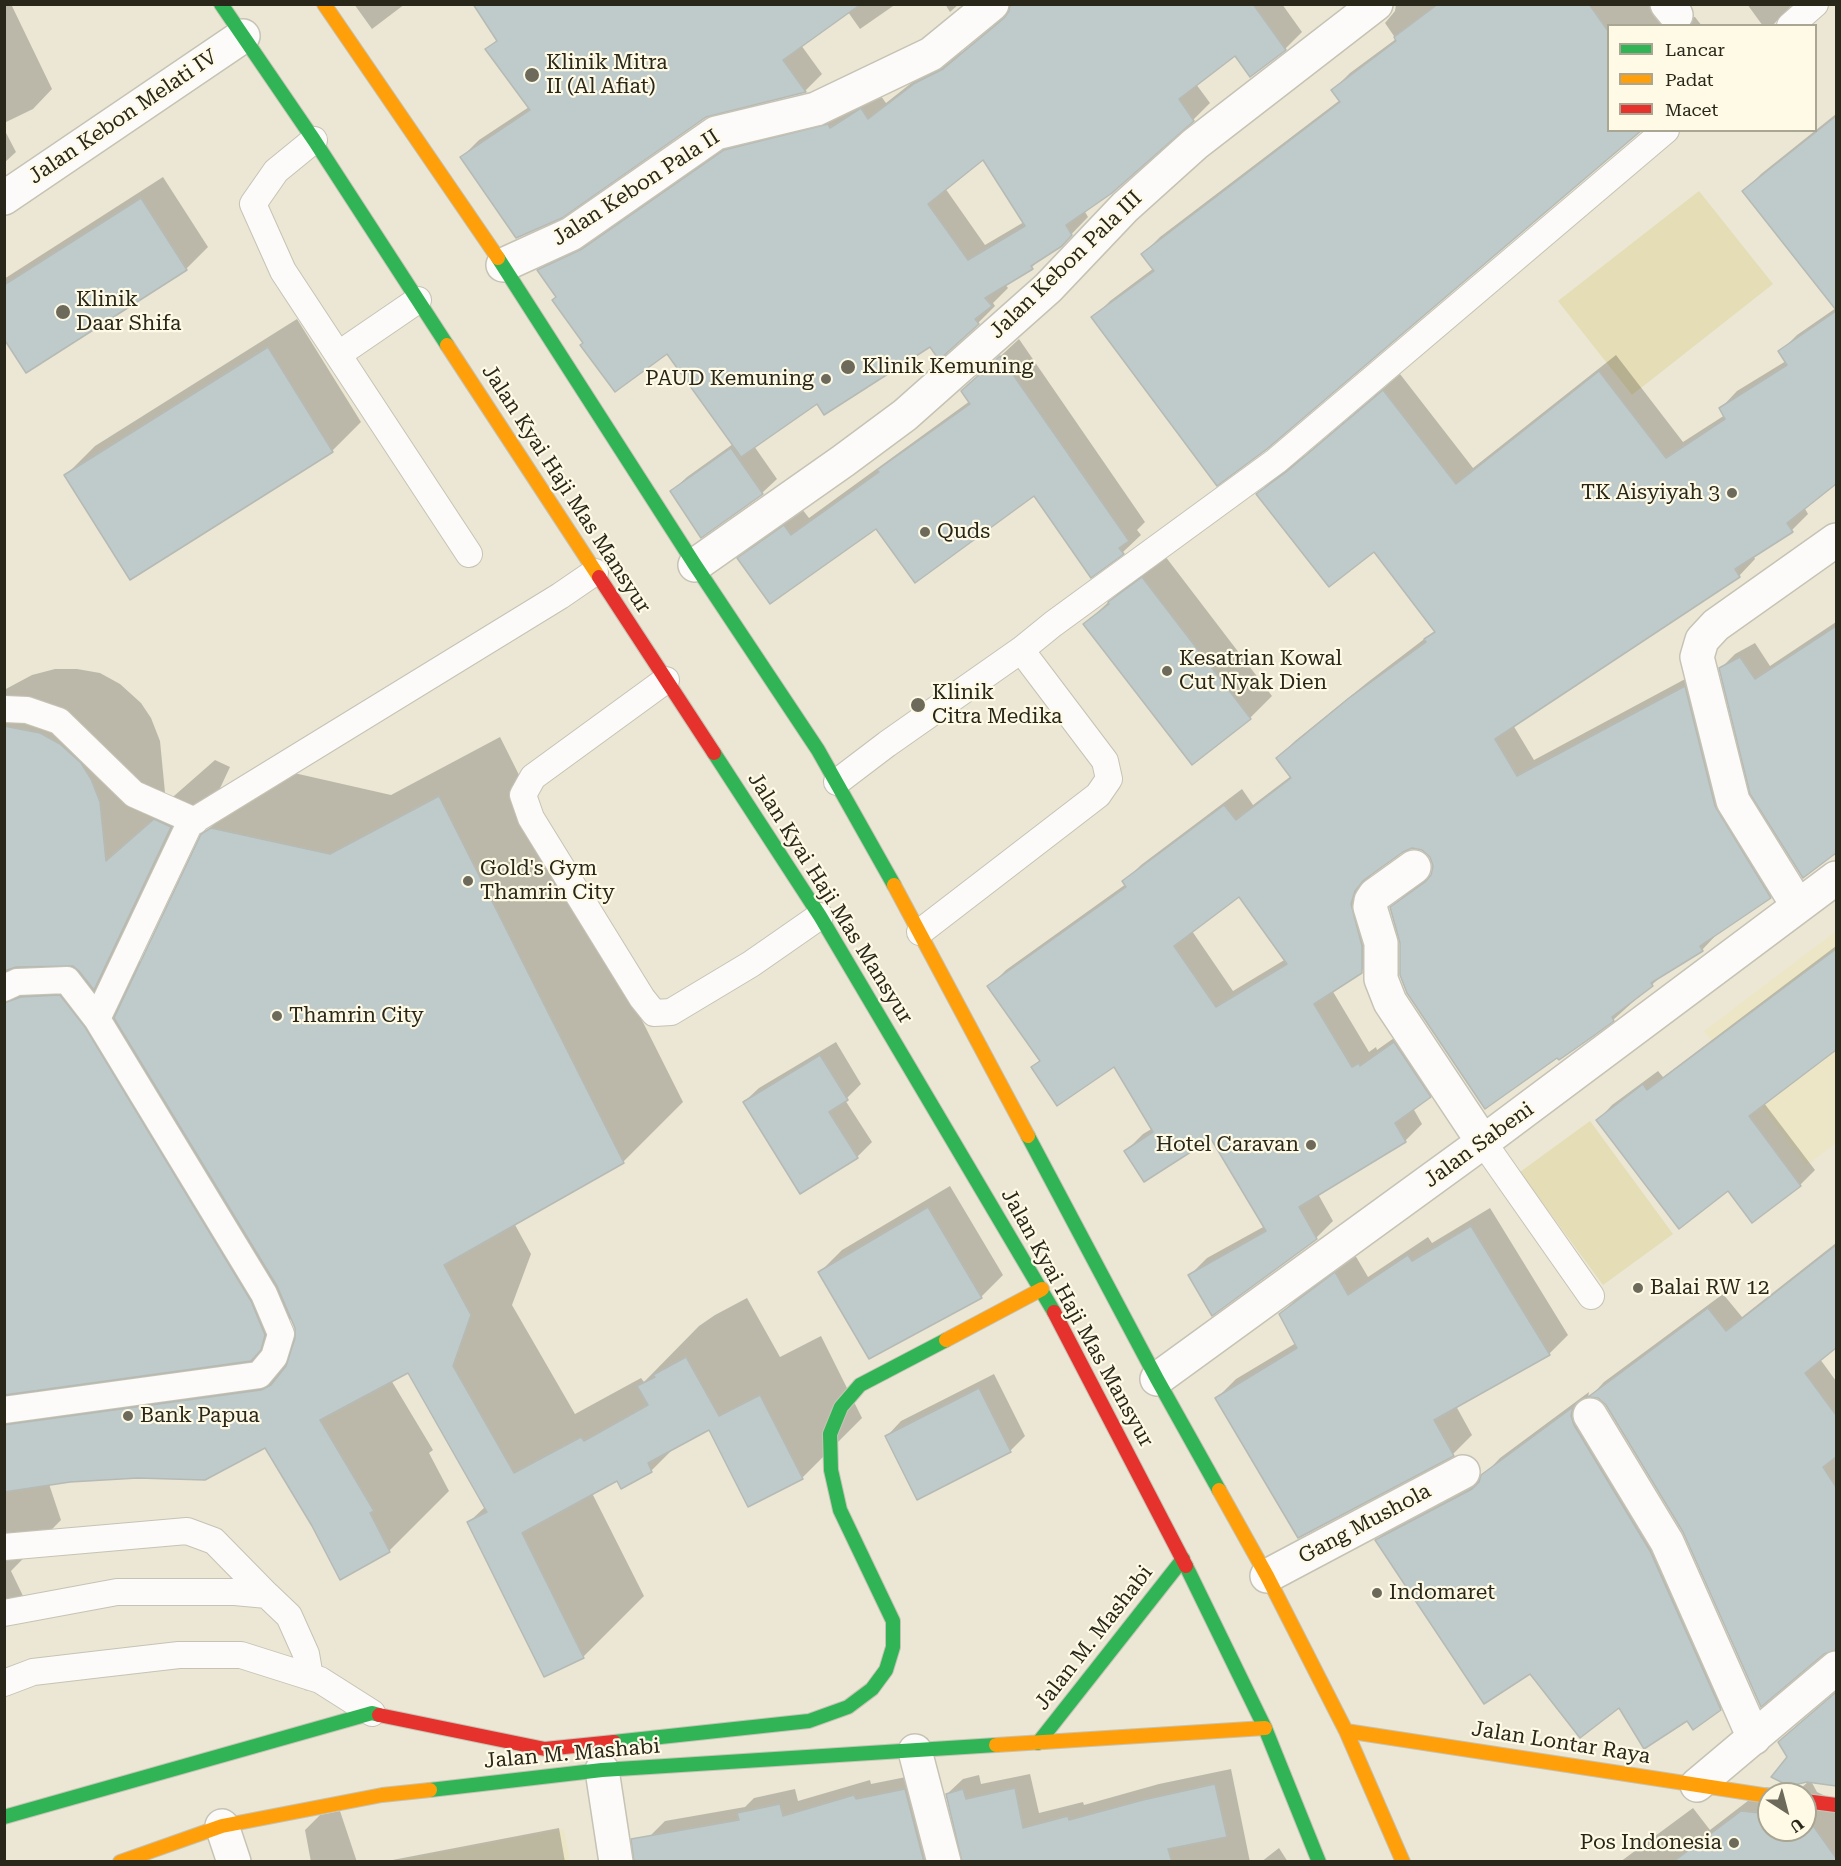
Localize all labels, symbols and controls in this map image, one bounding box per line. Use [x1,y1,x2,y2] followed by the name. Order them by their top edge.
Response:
[1607,24,1817,132] legend
[1665,39,1725,60] text: Lancar
[24,44,222,190] street label: Jalan Kebon Melati IV
[546,50,668,100] place label: Klinik Mitra II (Al Afiat)
[523,66,541,84] marker: Klinik Mitra II (Al Afiat)
[1665,69,1714,90] text: Padat
[1665,99,1718,120] text: Macet
[548,125,724,251] street label: Jalan Kebon Pala II
[985,186,1147,344] street label: Jalan Kebon Pala III
[76,287,181,337] place label: Klinik Daar Shifa
[54,303,72,321] marker: Klinik Daar Shifa
[862,354,1034,380] place label: Klinik Kemuning
[839,358,857,376] marker: Klinik Kemuning
[476,360,656,618] street label: Jalan Kyai Haji Mas Mansyur
[645,366,814,392] place label: PAUD Kemuning
[819,372,833,386] marker: PAUD Kemuning
[1581,480,1720,506] place label: TK Aisyiyah 3
[1725,486,1739,500] marker: TK Aisyiyah 3
[937,519,990,545] place label: Quds
[918,525,932,539] marker: Quds
[1179,646,1342,696] place label: Kesatrian Kowal Cut Nyak Dien
[1160,664,1174,678] marker: Kesatrian Kowal Cut Nyak Dien
[932,680,1062,730] place label: Klinik Citra Medika
[909,696,927,714] marker: Klinik Citra Medika
[742,768,918,1028] street label: Jalan Kyai Haji Mas Mansyur
[480,856,615,906] place label: Gold's Gym Thamrin City
[461,874,475,888] marker: Gold's Gym Thamrin City
[289,1003,424,1029] place label: Thamrin City
[270,1009,284,1023] marker: Thamrin City
[1419,1097,1539,1193] street label: Jalan Sabeni
[1156,1132,1299,1158] place label: Hotel Caravan
[1304,1138,1318,1152] marker: Hotel Caravan
[995,1184,1159,1452] street label: Jalan Kyai Haji Mas Mansyur
[1650,1275,1770,1301] place label: Balai RW 12
[1631,1281,1645,1295] marker: Balai RW 12
[140,1403,260,1429] place label: Bank Papua
[121,1409,135,1423] marker: Bank Papua
[1295,1479,1435,1569] street label: Gang Mushola
[1030,1561,1158,1715] street label: Jalan M. Mashabi
[1389,1580,1495,1606] place label: Indomaret
[1370,1586,1384,1600] marker: Indomaret
[1470,1716,1652,1770] street label: Jalan Lontar Raya
[483,1734,661,1774] street label: Jalan M. Mashabi
[1757,1782,1817,1842] north arrow
[1786,1814,1807,1837] text: U
[1580,1830,1722,1856] place label: Pos Indonesia
[1727,1836,1741,1850] marker: Pos Indonesia

